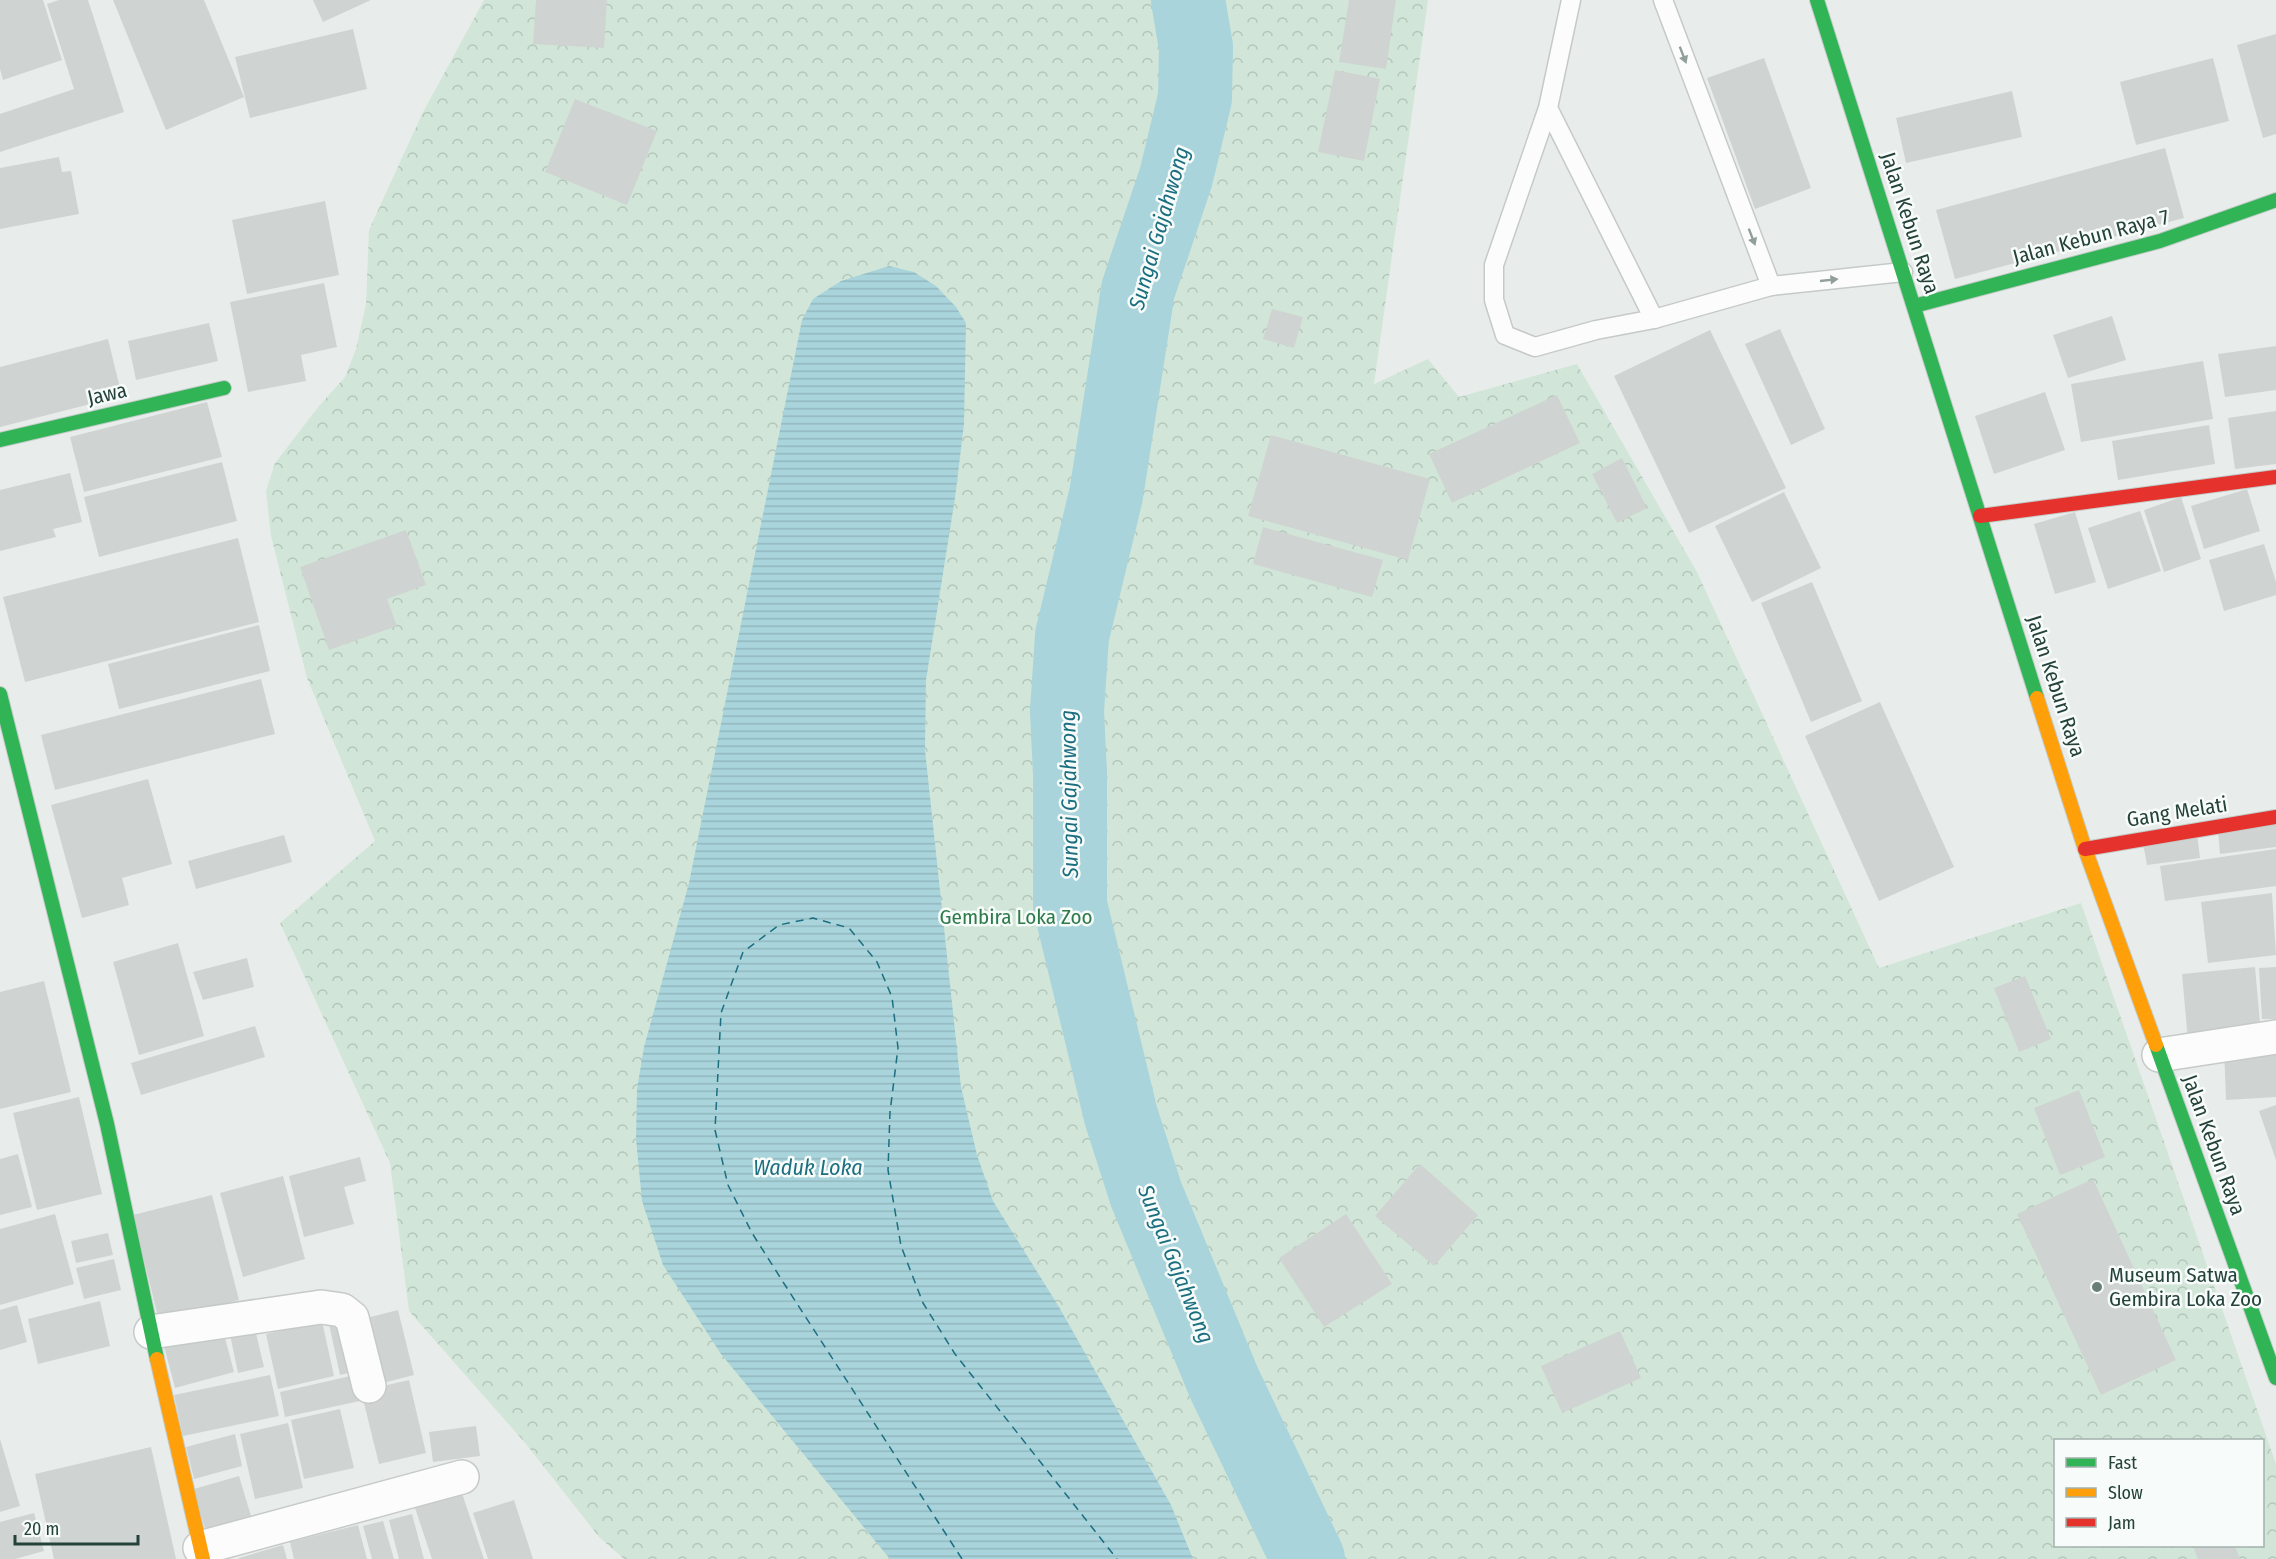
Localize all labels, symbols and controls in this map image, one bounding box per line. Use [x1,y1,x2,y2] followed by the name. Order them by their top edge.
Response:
[1679,46,1688,64] one-way arrow
[1123,143,1195,314] water label: Sungai Gajahwong
[1875,149,1945,297] street label: Jalan Kebun Raya
[2010,204,2172,270] street label: Jalan Kebun Raya 7
[1748,228,1757,246] one-way arrow
[1820,275,1839,285] one-way arrow
[85,377,129,411] street label: Jawa
[2021,612,2091,760] street label: Jalan Kebun Raya
[1054,710,1084,879] water label: Sungai Gajahwong
[2125,791,2229,833] street label: Gang Melati
[939,904,1093,930] park label: Gembira Loka Zoo
[2177,1071,2251,1219] street label: Jalan Kebun Raya
[753,1154,863,1181] water label: Waduk Loka
[1132,1180,1220,1347] water label: Sungai Gajahwong
[2109,1262,2262,1312] place label: Museum Satwa Gembira Loka Zoo
[2090,1280,2104,1294] marker: Museum Satwa Gembira Loka Zoo
[2054,1439,2264,1547] legend
[2108,1452,2137,1474] text: Fast
[2108,1482,2143,1504] text: Slow
[15,1508,138,1546] scale bar
[2108,1512,2136,1534] text: Jam
[24,1518,59,1540] text: 20 m

